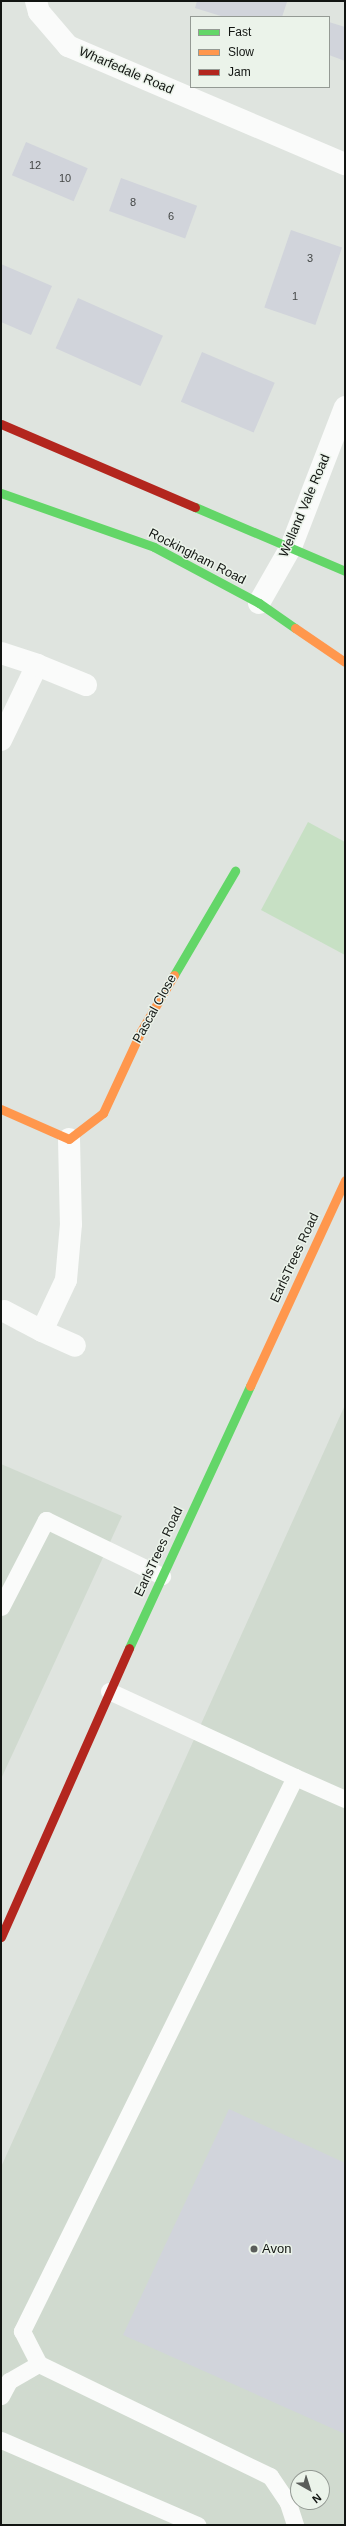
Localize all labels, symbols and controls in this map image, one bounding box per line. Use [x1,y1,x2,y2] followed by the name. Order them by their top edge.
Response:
[190,16,330,88] legend
[228,25,251,39] text: Fast
[76,44,176,98] street label: Wharfedale Road
[228,45,254,59] text: Slow
[228,65,251,79] text: Jam
[29,158,41,172] house number: 12
[59,171,71,185] house number: 10
[130,195,136,209] house number: 8
[168,209,174,223] house number: 6
[307,251,313,265] house number: 3
[292,289,298,303] house number: 1
[276,452,334,560] street label: Welland Vale Road
[146,526,248,588] street label: Rockingham Road
[130,972,180,1046] street label: Pascal Close
[267,1211,323,1305] street label: EarlsTrees Road
[131,1505,187,1599] street label: EarlsTrees Road
[262,2241,291,2257] place label: Avon
[249,2244,259,2254] marker: Avon
[290,2470,330,2510] north arrow
[310,2491,324,2506] text: N

